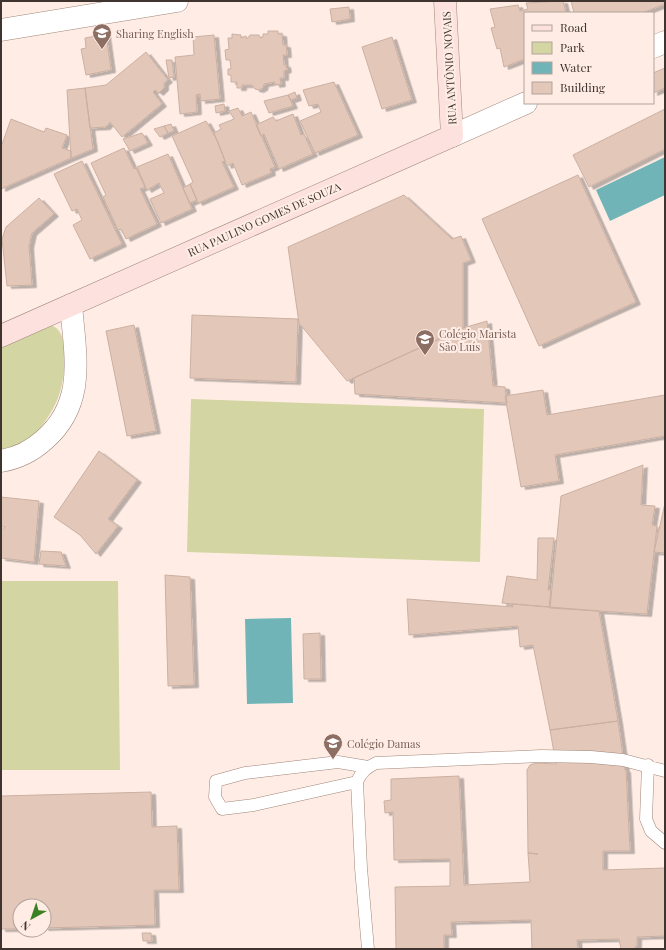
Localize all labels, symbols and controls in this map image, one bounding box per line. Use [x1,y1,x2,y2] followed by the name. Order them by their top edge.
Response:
[439,11,459,125] street label: RUA ANTÔNIO NOVAIS
[524,12,654,104] legend
[560,19,587,35] text: Road
[91,22,113,50] school or university icon: Sharing English
[116,26,194,41] place label: Sharing English
[560,39,585,55] text: Park
[559,59,593,75] text: Water
[560,79,606,95] text: Building
[185,178,343,260] street label: RUA PAULINO GOMES DE SOUZA
[439,326,517,354] place label: Colégio Marista São Luís
[414,328,436,356] school or university icon: Colégio Marista São Luís
[322,732,344,760] school or university icon: Colégio Damas
[347,736,421,751] place label: Colégio Damas
[12,898,52,938] north arrow
[17,918,33,934] text: N

